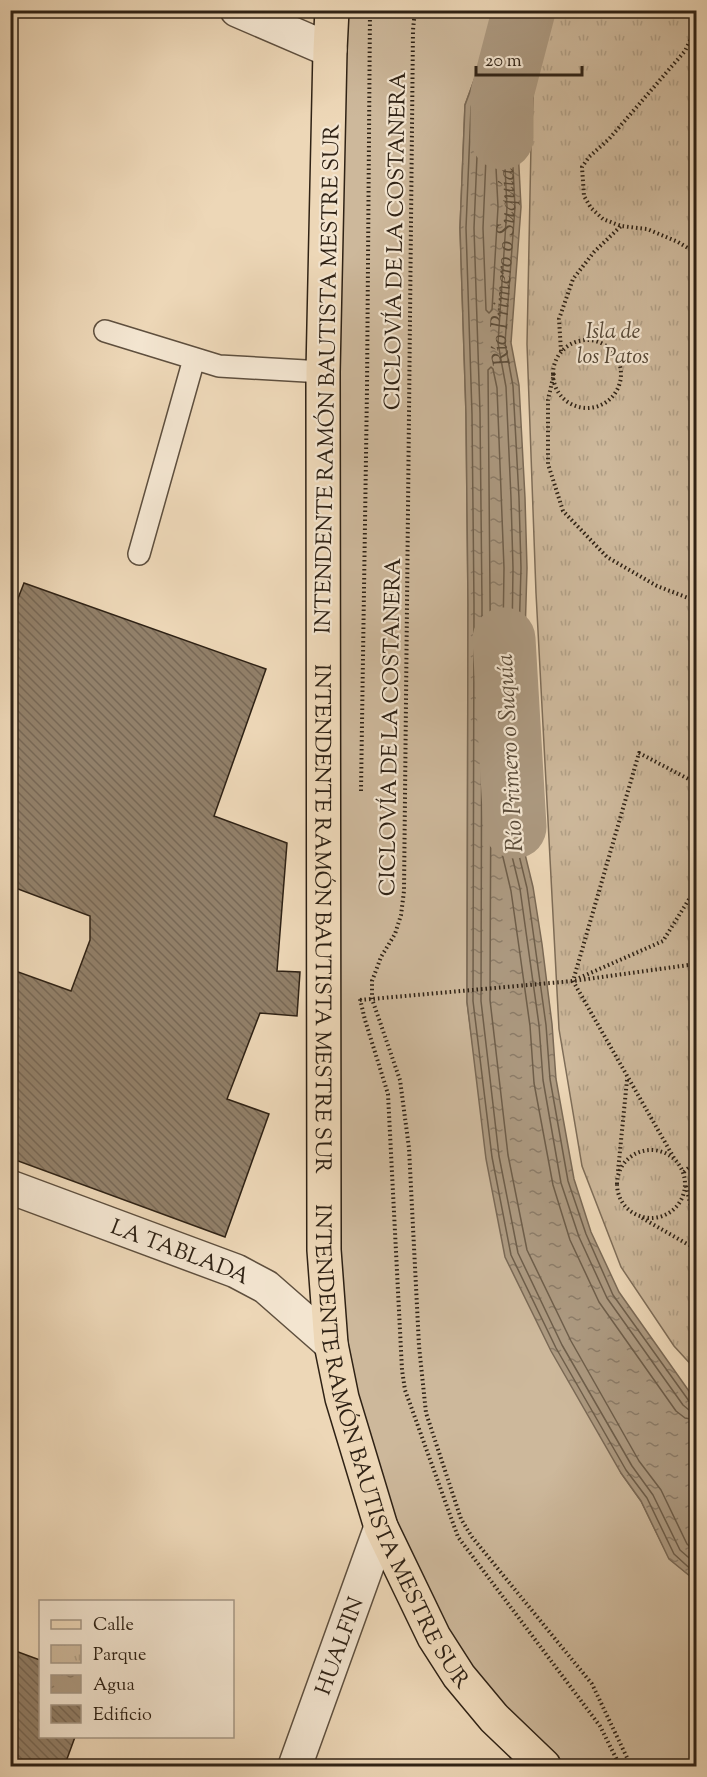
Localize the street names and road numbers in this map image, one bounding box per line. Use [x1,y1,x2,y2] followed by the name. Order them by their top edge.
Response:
[377,71,416,411] street label: CICLOVÍA DE LA COSTANERA
[308,124,349,634] street label: INTENDENTE RAMÓN BAUTISTA MESTRE SUR
[372,557,411,897] street label: CICLOVÍA DE LA COSTANERA
[304,664,338,1174] street label: INTENDENTE RAMÓN BAUTISTA MESTRE SUR
[305,1204,476,1697] street label: INTENDENTE RAMÓN BAUTISTA MESTRE SUR
[105,1213,255,1294] street label: LA TABLADA
[309,1593,374,1700] street label: HUALFIN

